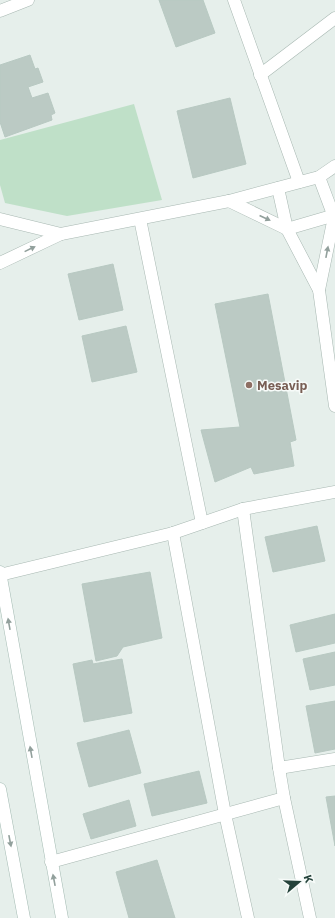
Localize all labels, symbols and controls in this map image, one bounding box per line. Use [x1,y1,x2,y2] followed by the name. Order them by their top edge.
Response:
[259,215,270,221] one-way arrow
[25,246,36,252] one-way arrow
[324,246,330,258] one-way arrow
[257,377,307,394] place label: Mesavip
[244,380,254,390] marker: Mesavip
[6,618,12,630] one-way arrow
[28,746,34,758] one-way arrow
[7,835,13,847] one-way arrow
[279,862,319,902] north arrow
[301,873,316,885] text: K
[51,874,57,886] one-way arrow

